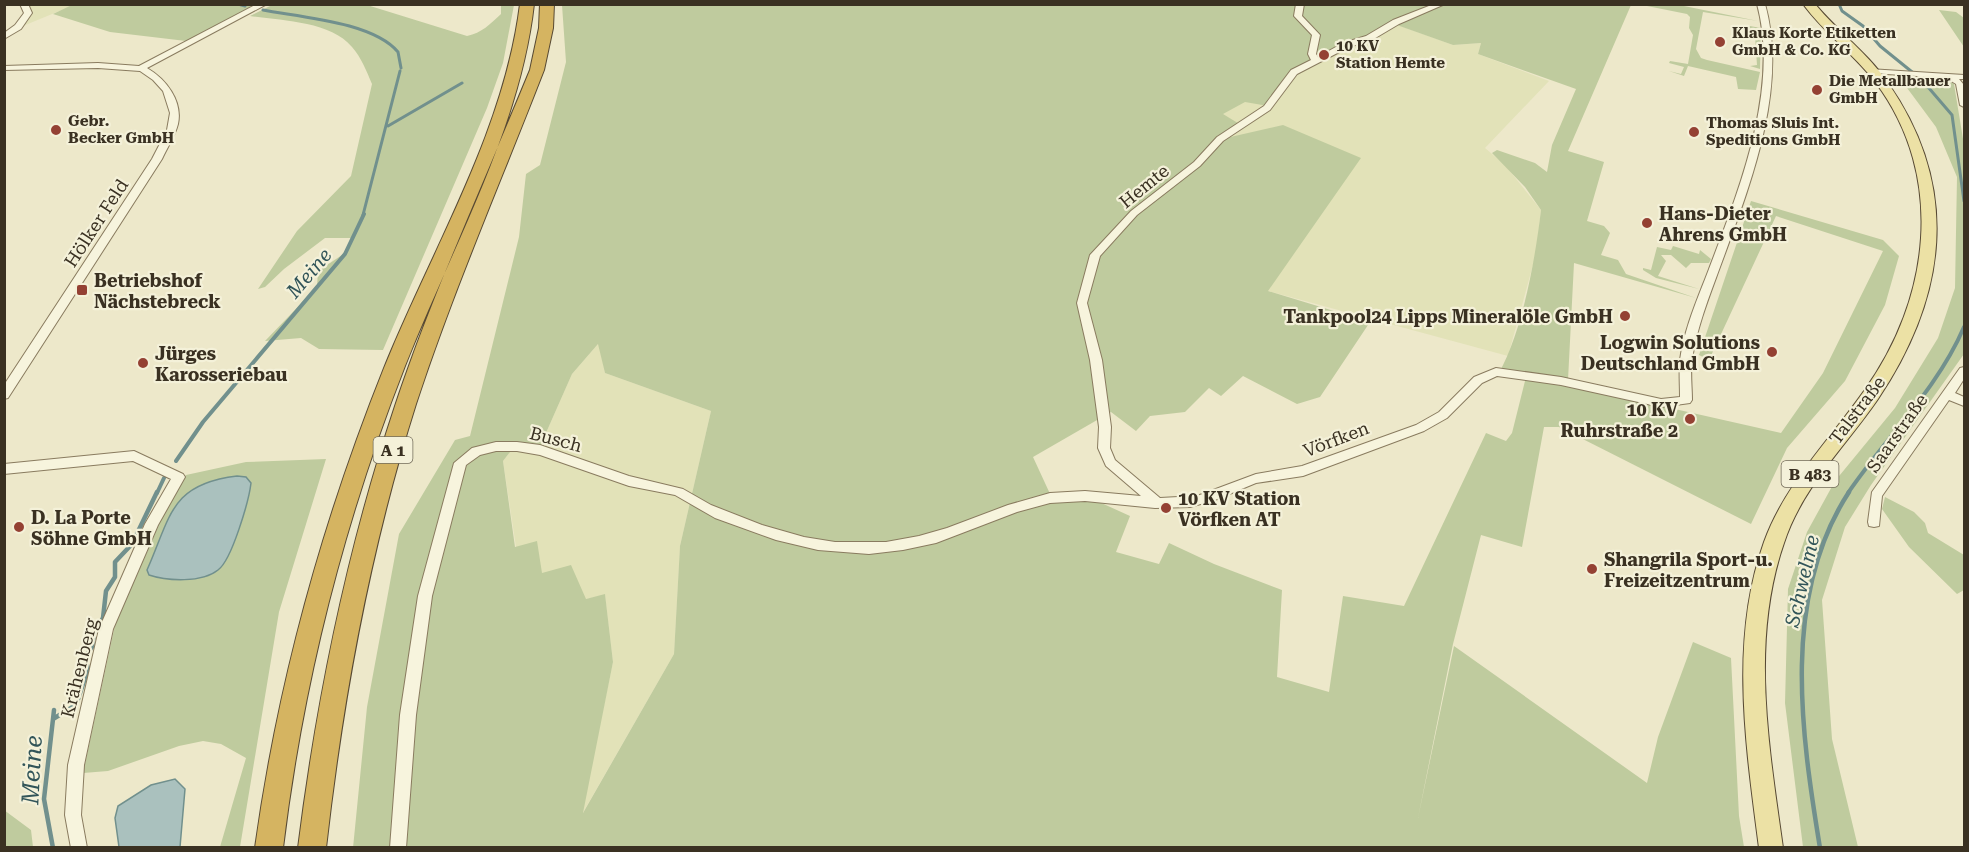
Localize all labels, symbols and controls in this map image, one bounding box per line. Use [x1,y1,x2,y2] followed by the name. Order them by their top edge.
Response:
[1732,24,1896,59] place label: Klaus Korte Etiketten GmbH & Co. KG
[1713,35,1727,49] marker: Klaus Korte Etiketten GmbH & Co. KG
[1336,37,1445,72] place label: 10 KV Station Hemte
[1317,48,1331,62] marker: 10 KV Station Hemte
[1829,72,1951,107] place label: Die Metallbauer GmbH
[1810,83,1824,97] marker: Die Metallbauer GmbH
[68,112,174,147] place label: Gebr. Becker GmbH
[1706,114,1840,149] place label: Thomas Sluis Int. Speditions GmbH
[49,123,63,137] marker: Gebr. Becker GmbH
[1687,125,1701,139] marker: Thomas Sluis Int. Speditions GmbH
[1115,160,1173,212] street label: Hemte
[60,175,133,271] street label: Hölker Feld
[1659,203,1787,245] place label: Hans-Dieter Ahrens GmbH
[1640,216,1654,230] marker: Hans-Dieter Ahrens GmbH
[281,243,337,304] water label: Meine
[94,270,221,312] place label: Betriebshof Nächstebreck
[75,283,89,297] marker: Betriebshof Nächstebreck
[1283,306,1613,327] place label: Tankpool24 Lipps Mineralöle GmbH
[1618,309,1632,323] marker: Tankpool24 Lipps Mineralöle GmbH
[1581,332,1760,374] place label: Logwin Solutions Deutschland GmbH
[155,343,287,385] place label: Jürges Karosseriebau
[1765,345,1779,359] marker: Logwin Solutions Deutschland GmbH
[136,356,150,370] marker: Jürges Karosseriebau
[1825,372,1889,448] street label: Talstraße
[1862,389,1932,476] street label: Saarstraße
[1560,399,1678,441] place label: 10 KV Ruhrstraße 2
[1683,412,1697,426] marker: 10 KV Ruhrstraße 2
[1300,417,1372,461] street label: Vörfken
[528,422,585,456] street label: Busch
[374,437,412,463] road number: A 1
[1782,461,1838,487] road number: B 483
[1178,488,1300,530] place label: 10 KV Station Vörfken AT
[1159,501,1173,515] marker: 10 KV Station Vörfken AT
[31,507,152,549] place label: D. La Porte Söhne GmbH
[12,520,26,534] marker: D. La Porte Söhne GmbH
[1780,533,1824,630] water label: Schwelme
[1604,549,1773,591] place label: Shangrila Sport-u. Freizeitzentrum
[1585,562,1599,576] marker: Shangrila Sport-u. Freizeitzentrum
[57,615,102,720] street label: Krähenberg
[16,735,48,806] water label: Meine

